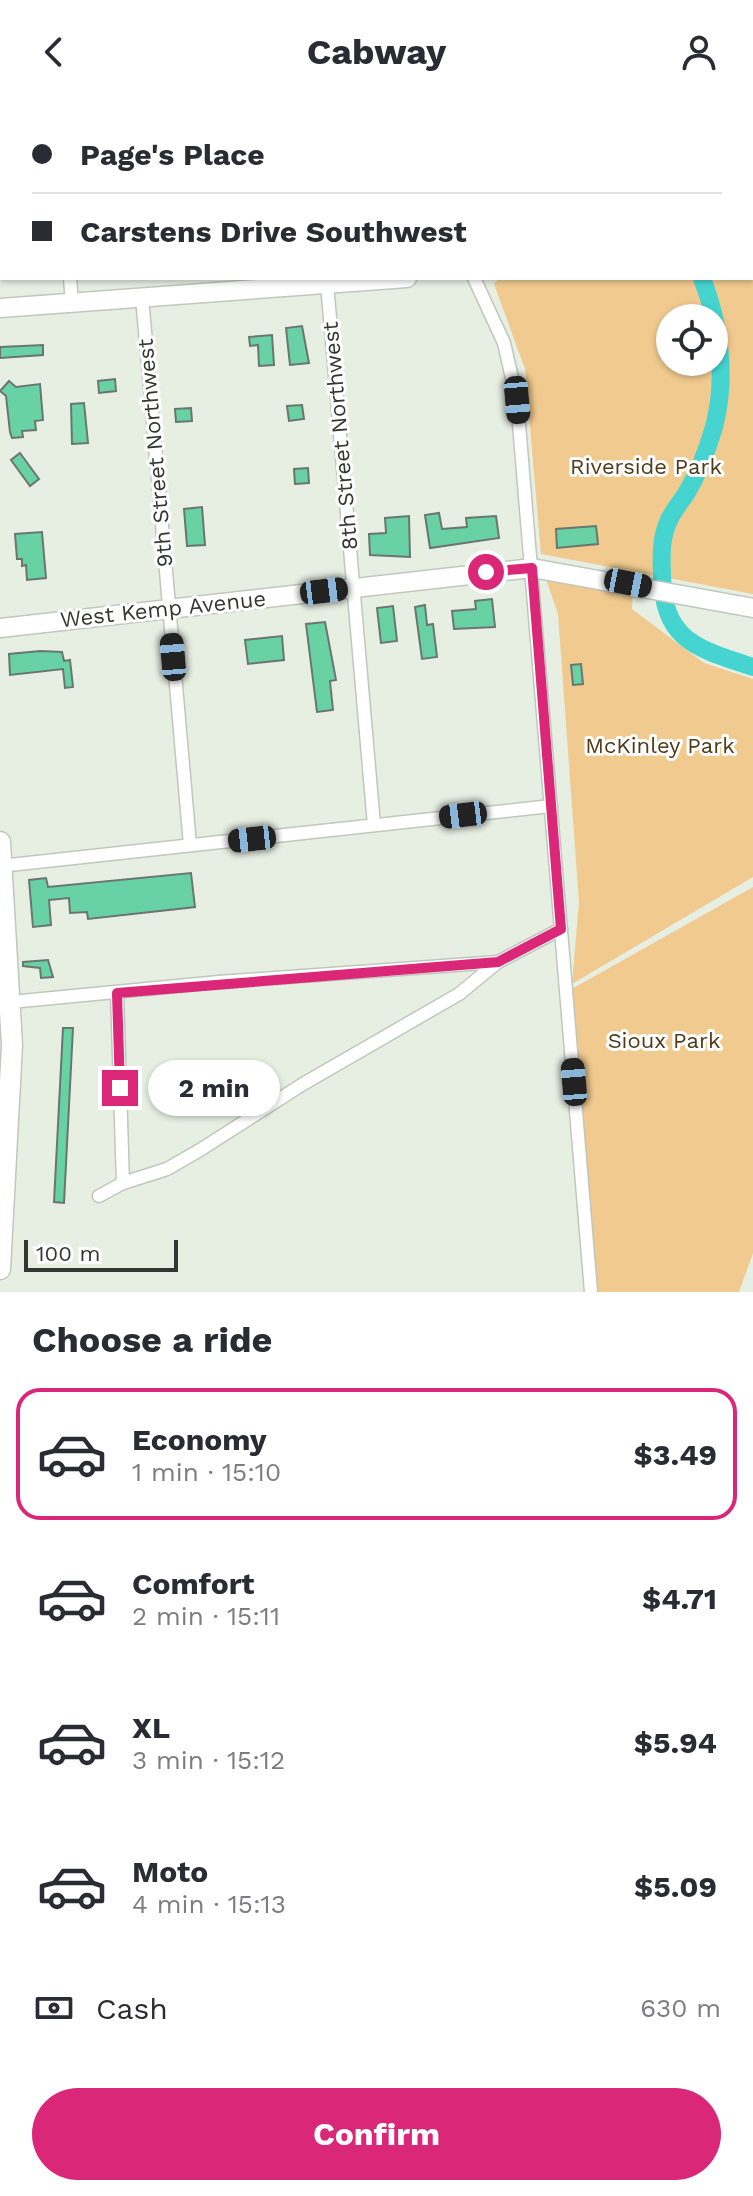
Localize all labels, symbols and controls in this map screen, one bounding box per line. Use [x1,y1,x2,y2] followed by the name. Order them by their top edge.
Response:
[32,30,76,74] icon: back
[677,30,721,74] icon: person
[307,31,446,73] text: Cabway
[80,137,265,172] text: Page's Place
[80,214,467,249] text: Carstens Drive Southwest
[656,304,728,376] map controls
[656,304,728,376] button: locate
[318,321,362,551] street label: 8th Street Northwest
[133,338,177,568] street label: 9th Street Northwest
[503,375,531,425] car
[570,454,722,479] park label: Riverside Park
[468,554,504,590] route start
[602,567,654,599] car
[299,576,349,606] car
[59,586,267,632] street label: West Kemp Avenue
[159,632,187,682] car
[585,733,735,758] park label: McKinley Park
[438,800,488,830] car
[227,825,277,853] car
[608,1028,720,1053] park label: Sioux Park
[560,1057,588,1107] car
[148,1060,280,1116] callout: 2 min
[102,1070,138,1106] route end
[178,1073,250,1103] text: 2 min
[24,1236,178,1272] scale bar
[36,1241,100,1266] text: 100 m
[32,1319,272,1361] text: Choose a ride
[36,1418,108,1490] icon: car
[132,1422,267,1457] text: Economy
[634,1437,717,1472] text: $3.49
[132,1457,281,1487] text: 1 min · 15:10
[36,1562,108,1634] icon: car
[132,1566,254,1601] text: Comfort
[642,1581,717,1616] text: $4.71
[132,1601,280,1631] text: 2 min · 15:11
[36,1706,108,1778] icon: car
[132,1710,170,1745] text: XL
[634,1725,717,1760] text: $5.94
[132,1745,285,1775] text: 3 min · 15:12
[36,1850,108,1922] icon: car
[132,1854,208,1889] text: Moto
[634,1869,717,1904] text: $5.09
[132,1889,286,1919] text: 4 min · 15:13
[32,1986,76,2030] icon: cash
[96,1991,168,2026] text: Cash
[640,1993,721,2023] text: 630 m
[32,2088,721,2180] button: Confirm

